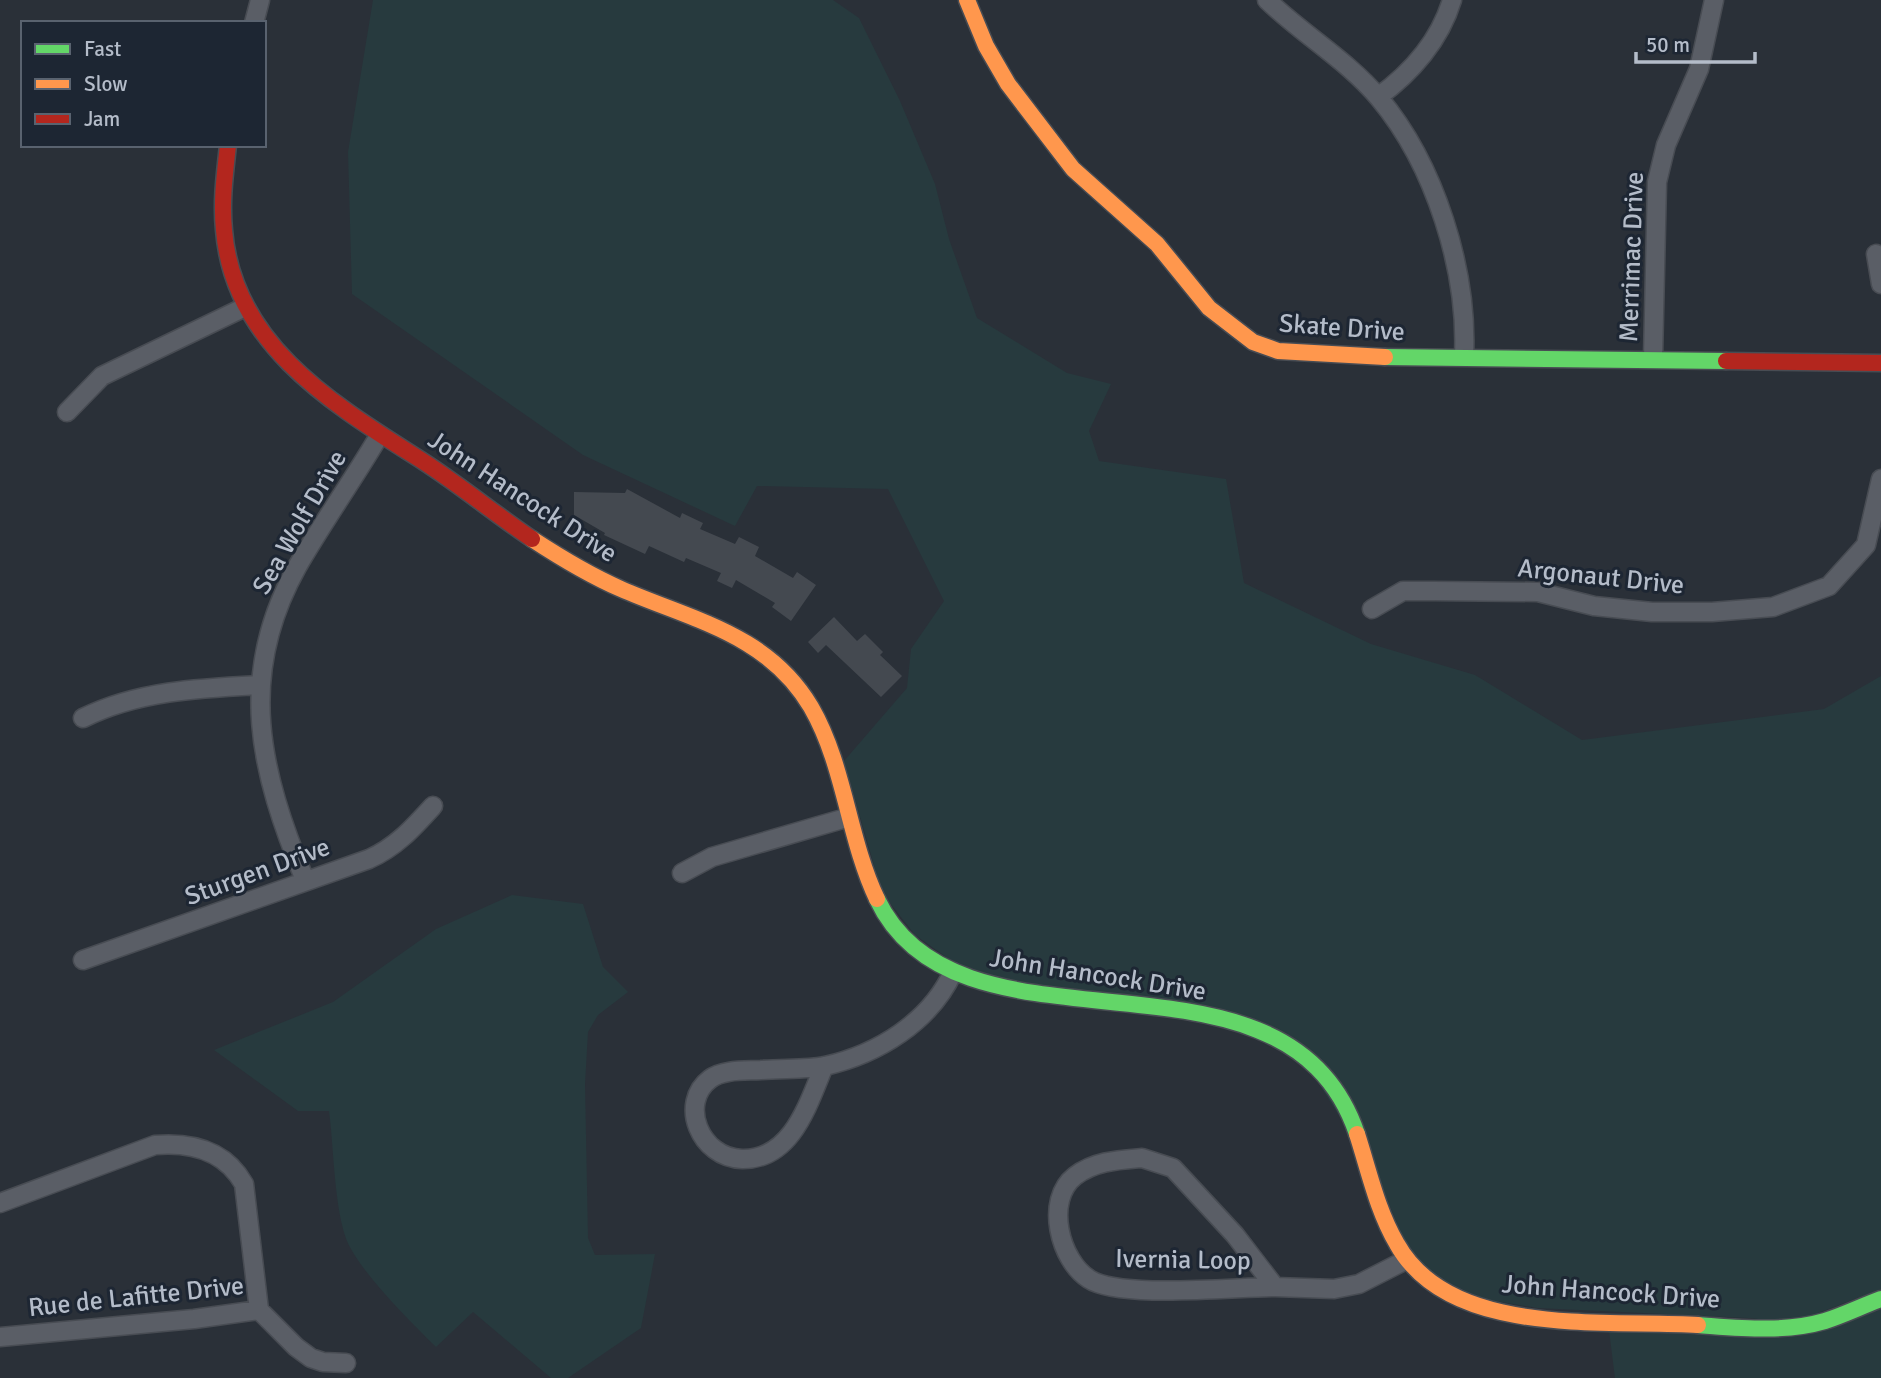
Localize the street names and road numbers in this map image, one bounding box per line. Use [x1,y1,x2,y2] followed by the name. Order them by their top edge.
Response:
[1613,171,1651,343] street label: Merrimac Drive
[1278,308,1406,348] street label: Skate Drive
[422,424,623,570] street label: John Hancock Drive
[246,445,354,600] street label: Sea Wolf Drive
[1516,552,1686,602] street label: Argonaut Drive
[181,831,334,913] street label: Sturgen Drive
[987,942,1208,1008] street label: John Hancock Drive
[1115,1243,1251,1277] street label: Ivernia Loop
[1501,1268,1721,1316] street label: John Hancock Drive
[27,1270,246,1324] street label: Rue de Lafitte Drive

